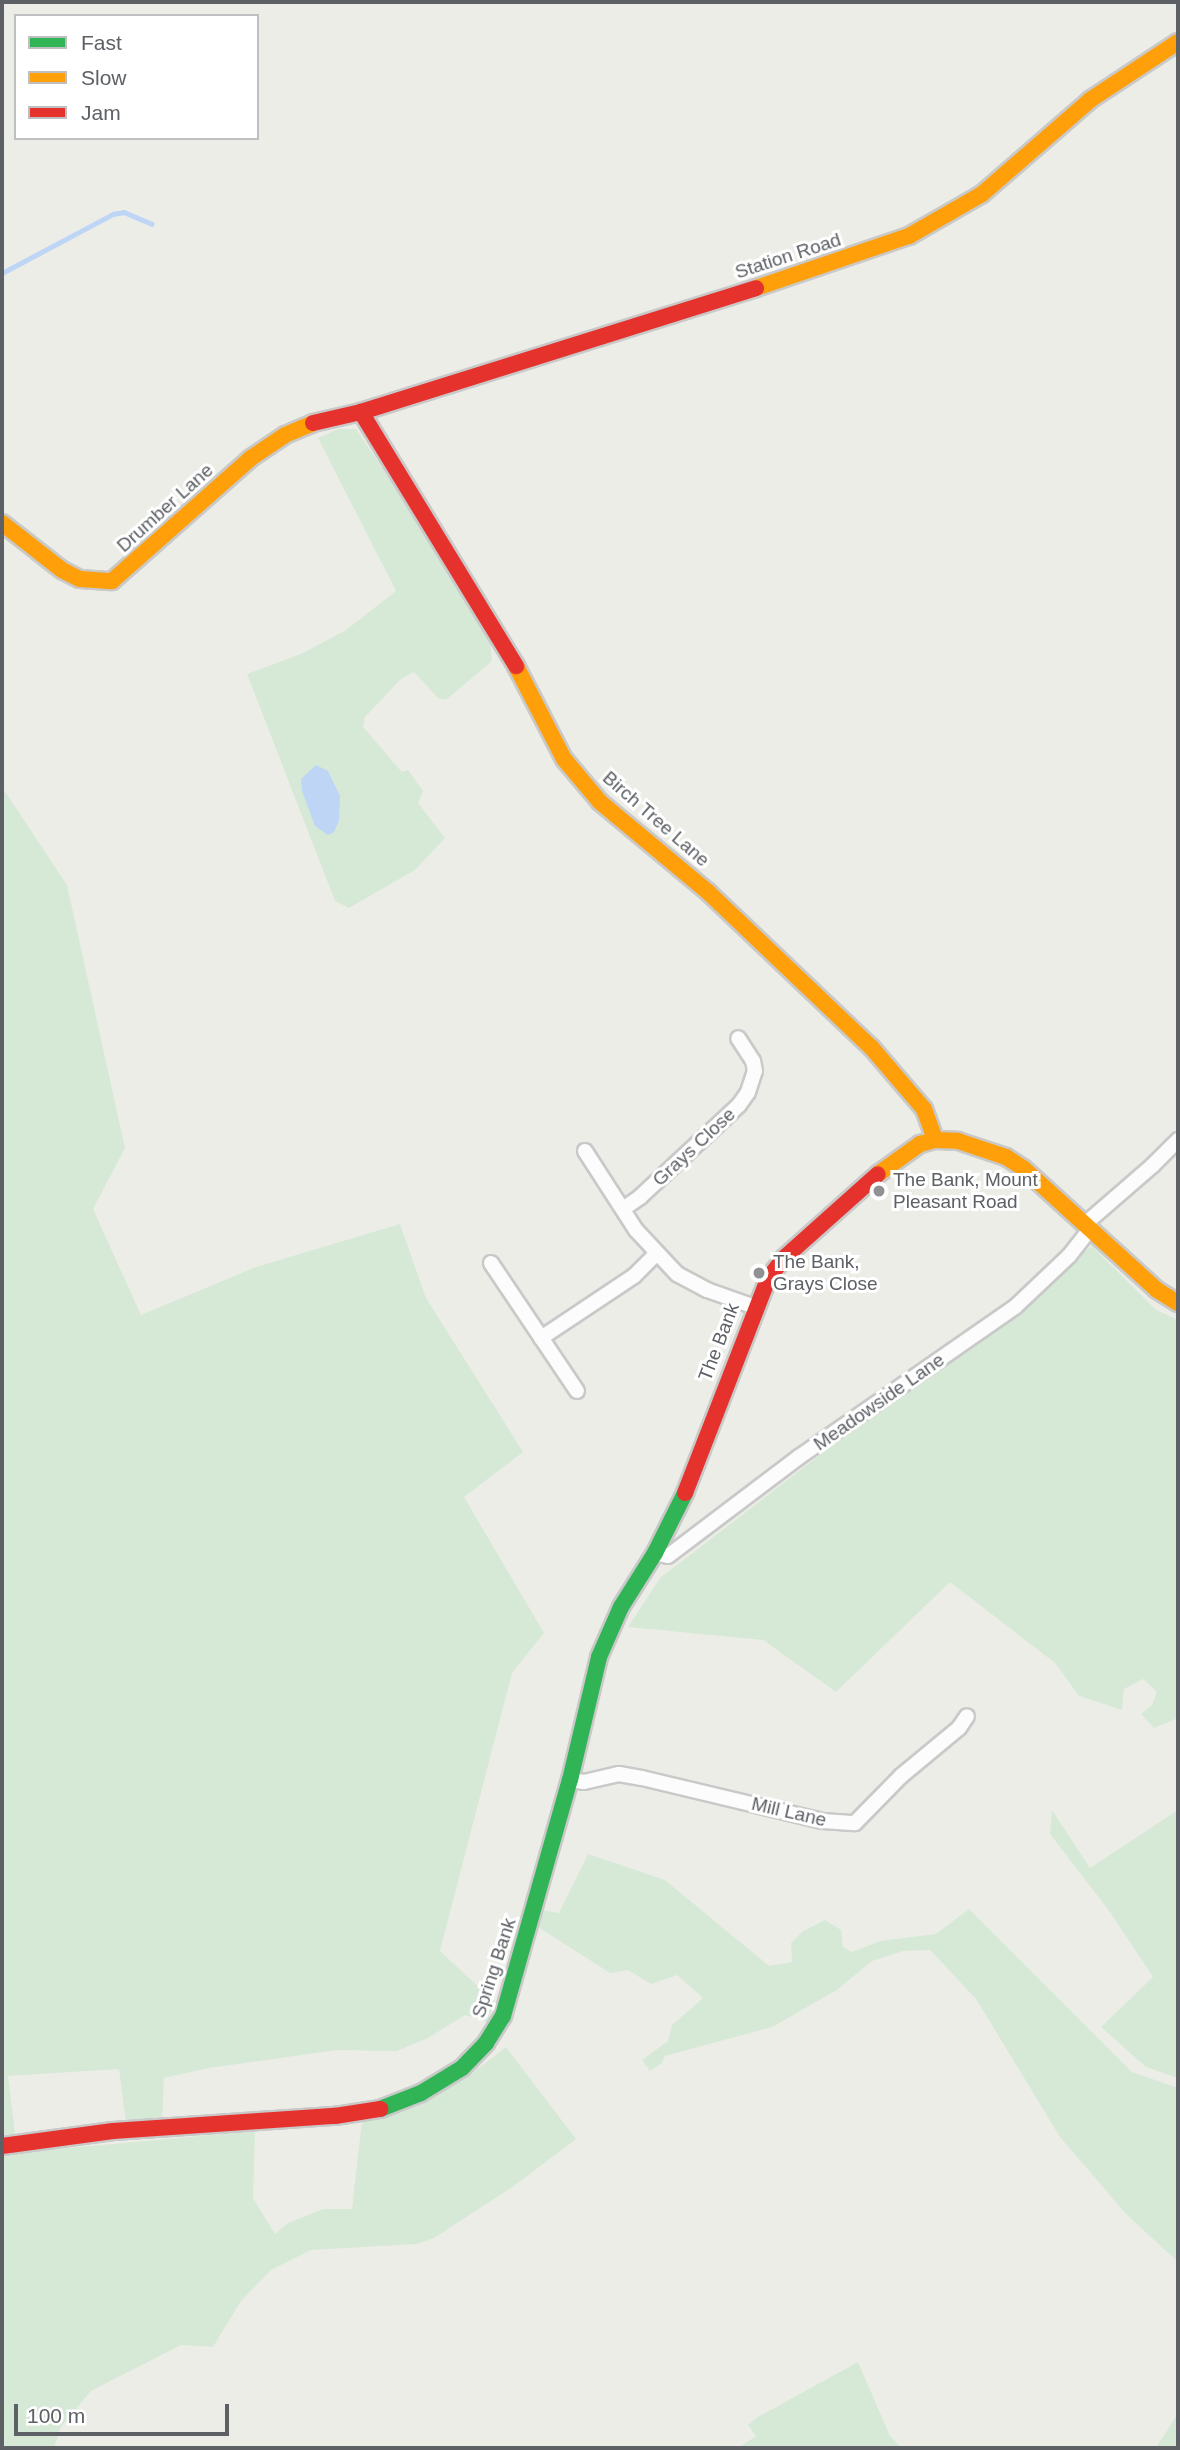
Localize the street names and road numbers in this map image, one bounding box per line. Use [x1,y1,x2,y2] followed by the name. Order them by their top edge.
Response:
[732,228,844,284] street label: Station Road
[112,459,218,557] street label: Drumber Lane
[598,766,714,872] street label: Birch Tree Lane
[648,1103,740,1191] street label: Grays Close
[694,1300,744,1384] street label: The Bank
[809,1348,949,1456] street label: Meadowside Lane
[749,1792,829,1832] street label: Mill Lane
[467,1915,521,2021] street label: Spring Bank

